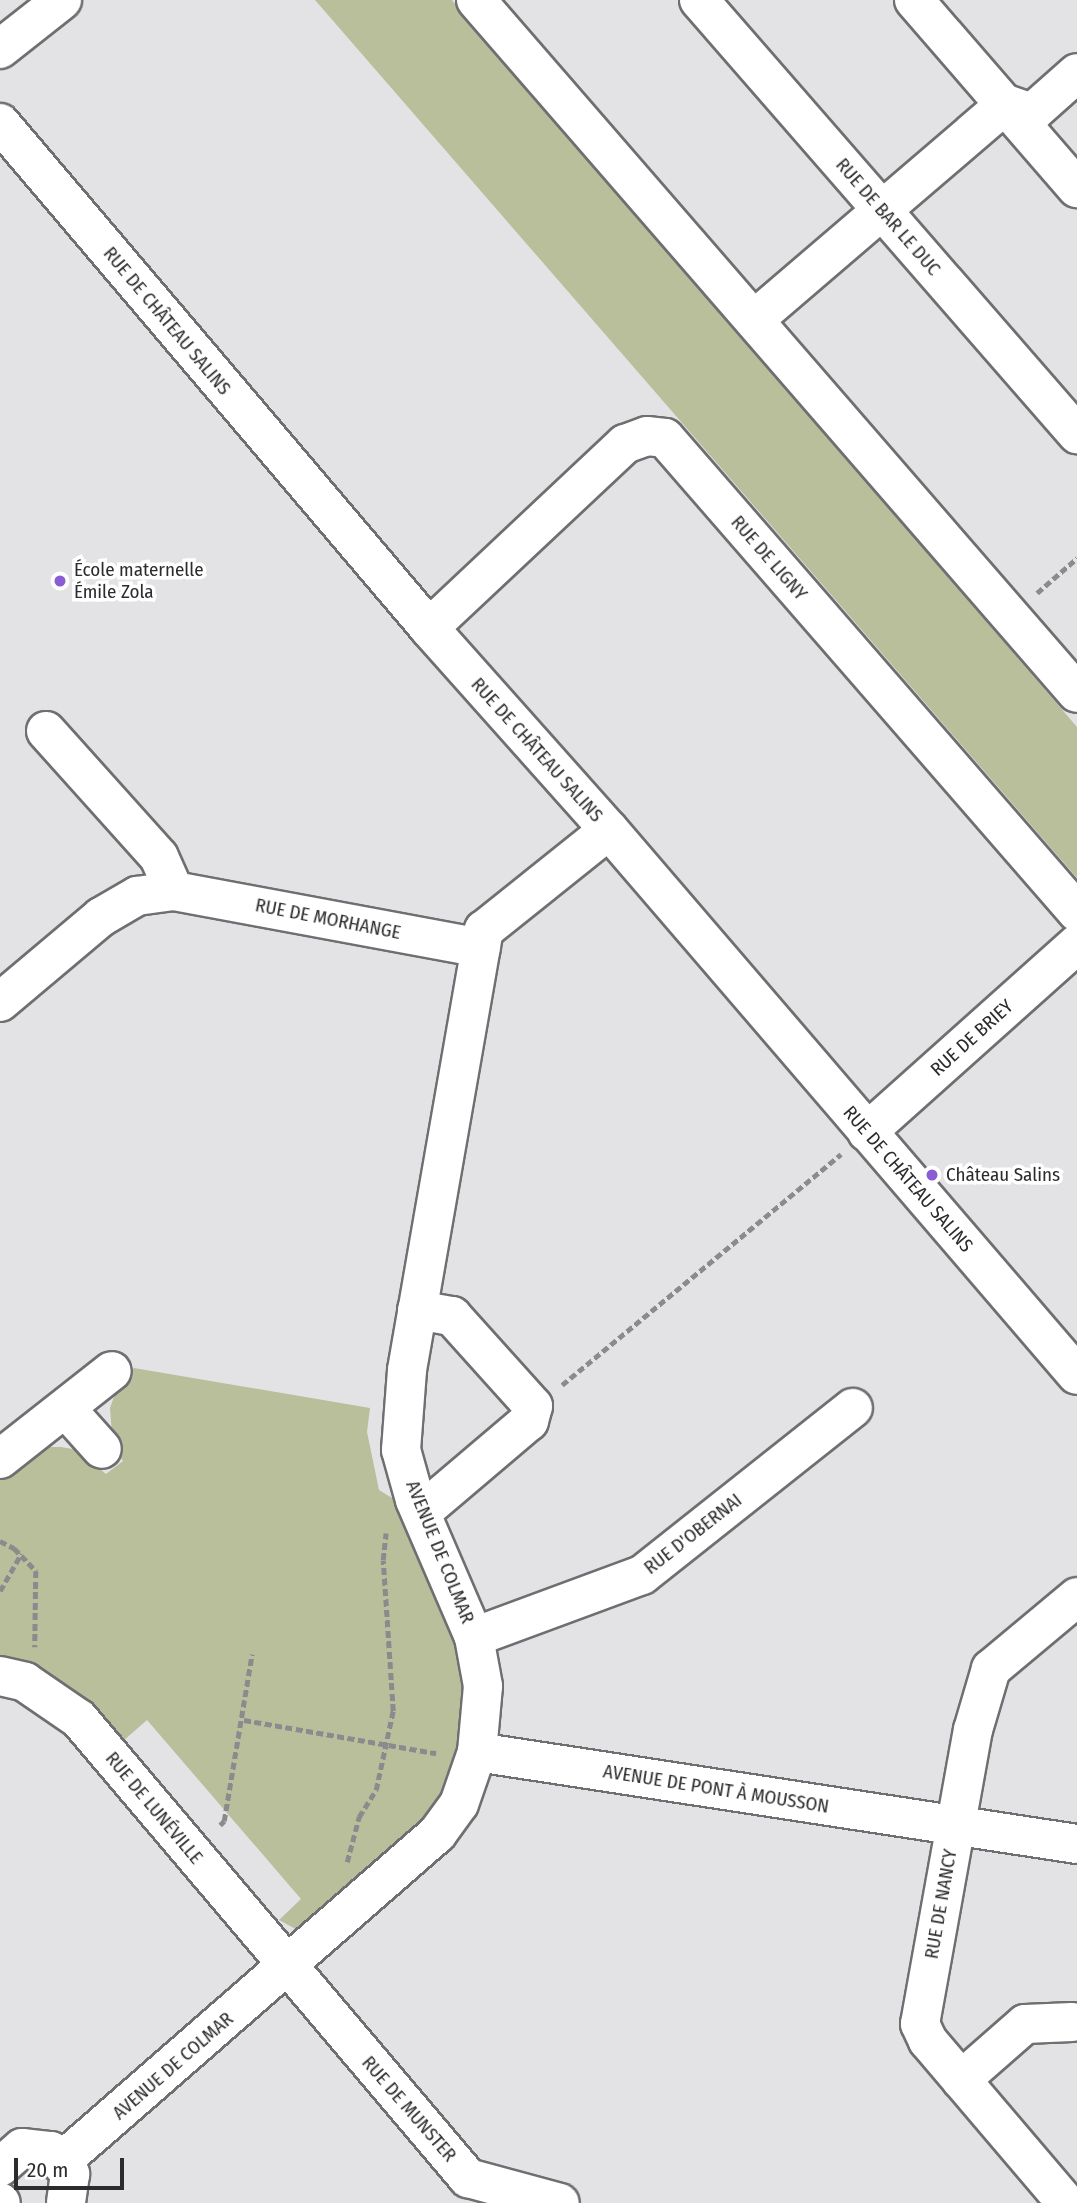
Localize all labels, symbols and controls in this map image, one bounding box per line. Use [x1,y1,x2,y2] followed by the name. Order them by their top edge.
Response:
[831,154,945,280] street label: RUE DE BAR LE DUC
[98,242,236,400] street label: RUE DE CHÂTEAU SALINS
[726,511,812,605] street label: RUE DE LIGNY
[74,559,204,603] place label: École maternelle Émile Zola
[52,573,68,589] marker: École maternelle Émile Zola
[466,673,608,827] street label: RUE DE CHÂTEAU SALINS
[253,894,403,944] street label: RUE DE MORHANGE
[926,995,1018,1081] street label: RUE DE BRIEY
[838,1101,978,1257] street label: RUE DE CHÂTEAU SALINS
[946,1164,1060,1186] place label: Château Salins
[924,1167,940,1183] marker: Château Salins
[401,1477,479,1627] street label: AVENUE DE COLMAR
[640,1489,746,1579] street label: RUE D'OBERNAI
[101,1747,207,1869] street label: RUE DE LUNÉVILLE
[601,1760,831,1818] street label: AVENUE DE PONT À MOUSSON
[920,1847,962,1961] street label: RUE DE NANCY
[108,2008,238,2124] street label: AVENUE DE COLMAR
[357,2052,461,2166] street label: RUE DE MUNSTER
[18,2144,128,2188] scale bar
[27,2157,68,2183] text: 20 m

